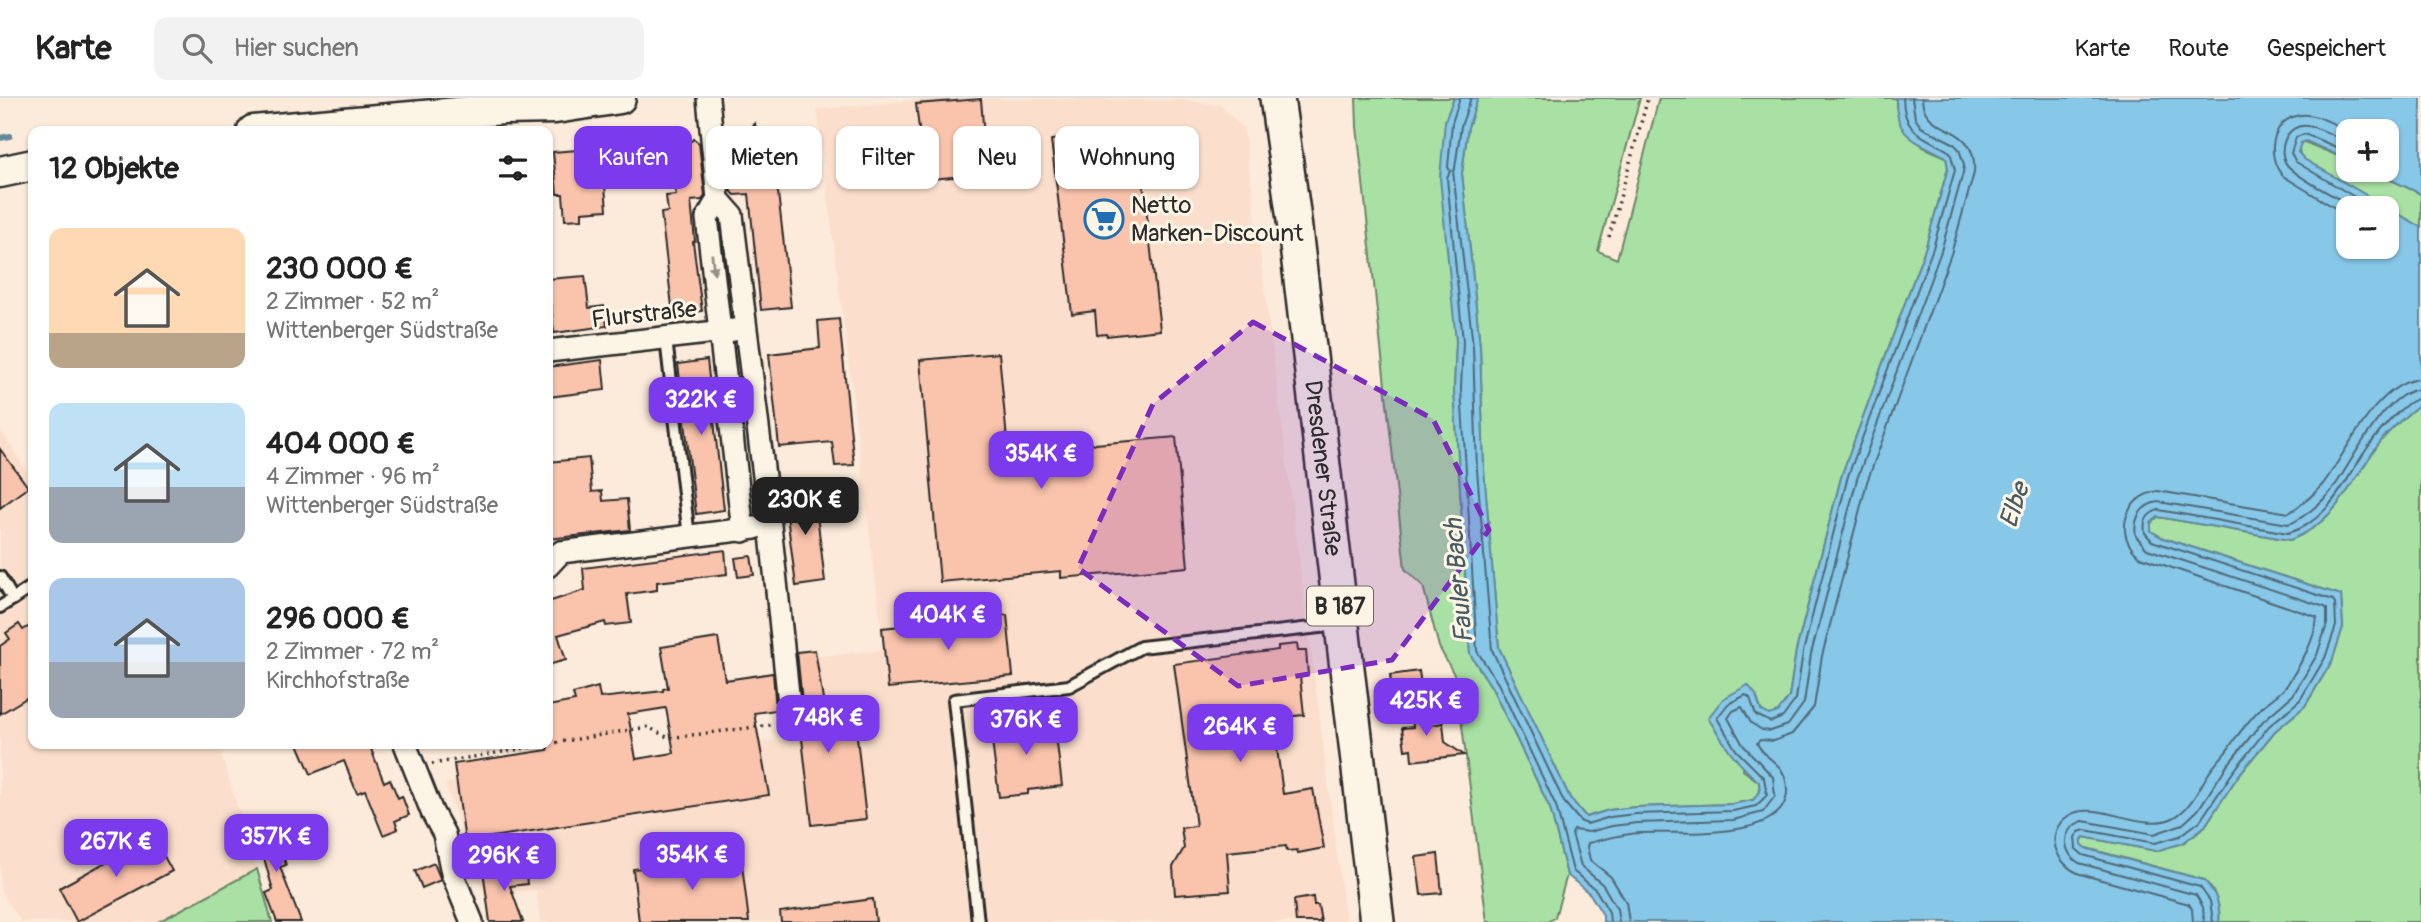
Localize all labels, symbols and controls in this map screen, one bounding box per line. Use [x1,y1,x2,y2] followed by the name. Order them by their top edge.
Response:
[154,17,644,80] search box
[35,28,112,69] text: Karte
[178,29,216,67] icon: search
[234,32,359,64] text: Hier suchen
[2074,34,2130,63] text: Karte
[2168,34,2229,63] text: Route
[2267,34,2386,63] text: Gespeichert
[2336,119,2399,259] map controls
[2336,119,2399,182] button: +
[574,126,692,189] chip: Kaufen
[706,126,822,189] chip: Mieten
[836,126,939,189] chip: Filter
[953,126,1041,189] chip: Neu
[1055,126,1199,189] chip: Wohnung
[494,149,532,187] icon: filters
[49,150,179,187] text: 12 Objekte
[1131,191,1304,248] place label: Netto Marken-Discount
[2336,196,2399,259] button: −
[1083,198,1125,240] supermarket icon: Netto Marken-Discount
[266,250,413,287] text: 230 000 €
[707,253,718,275] one-way arrow
[105,256,189,340] icon: home
[266,287,440,316] text: 2 Zimmer · 52 m²
[590,295,698,334] street label: Flurstraße
[266,316,498,345] text: Wittenberger Südstraße
[644,378,758,437] pin: 322K €
[1298,379,1348,558] street label: Dresdener Straße
[665,385,737,414] text: 322K €
[266,425,416,462] text: 404 000 €
[105,431,189,515] icon: home
[984,432,1098,491] pin: 354K €
[1005,439,1077,468] text: 354K €
[266,462,440,491] text: 4 Zimmer · 96 m²
[1993,477,2038,532] water label: Elbe
[748,478,862,537] pin: 230K €
[768,485,842,514] text: 230K €
[266,491,498,520] text: Wittenberger Südstraße
[1437,516,1480,645] water label: Fauler Bach
[1307,586,1373,626] road number: B 187
[891,592,1005,652] pin: 404K €
[266,600,410,637] text: 296 000 €
[910,600,986,629] text: 404K €
[105,606,189,690] icon: home
[266,637,439,666] text: 2 Zimmer · 72 m²
[266,666,409,695] text: Kirchhofstraße
[1369,678,1483,738] pin: 425K €
[1390,686,1462,715] text: 425K €
[771,696,885,755] pin: 748K €
[969,698,1083,757] pin: 376K €
[792,703,864,732] text: 748K €
[1183,704,1297,764] pin: 264K €
[990,705,1062,734] text: 376K €
[1203,712,1277,741] text: 264K €
[219,814,333,874] pin: 357K €
[59,820,173,879] pin: 267K €
[240,822,312,851] text: 357K €
[80,827,152,856] text: 267K €
[635,832,749,892] pin: 354K €
[447,834,561,893] pin: 296K €
[656,840,728,869] text: 354K €
[468,841,540,870] text: 296K €

